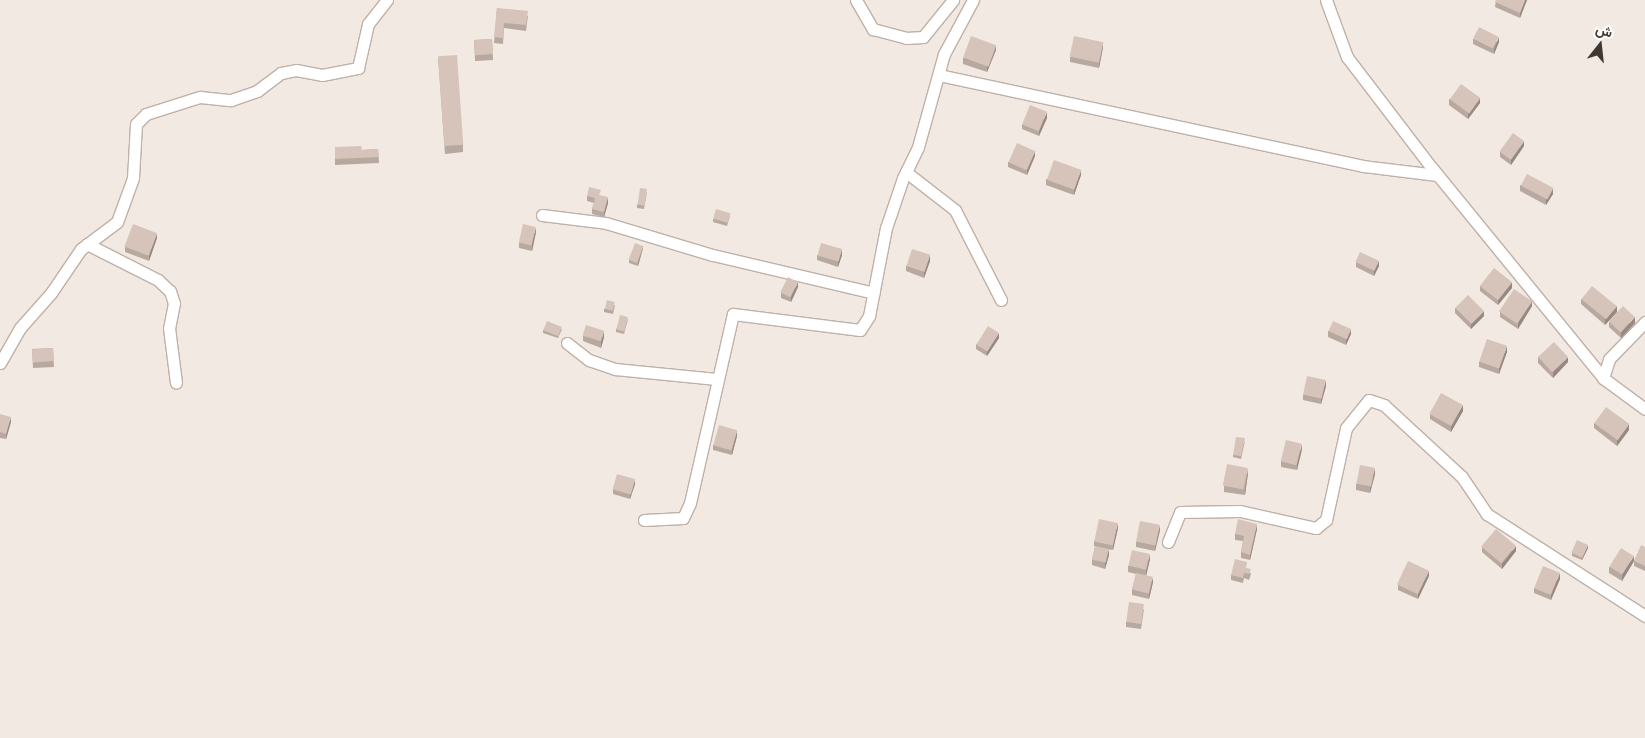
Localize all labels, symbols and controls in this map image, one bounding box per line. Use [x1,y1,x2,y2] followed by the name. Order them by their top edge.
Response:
[1575,20,1625,70] north arrow
[1594,20,1615,42] text: ش

